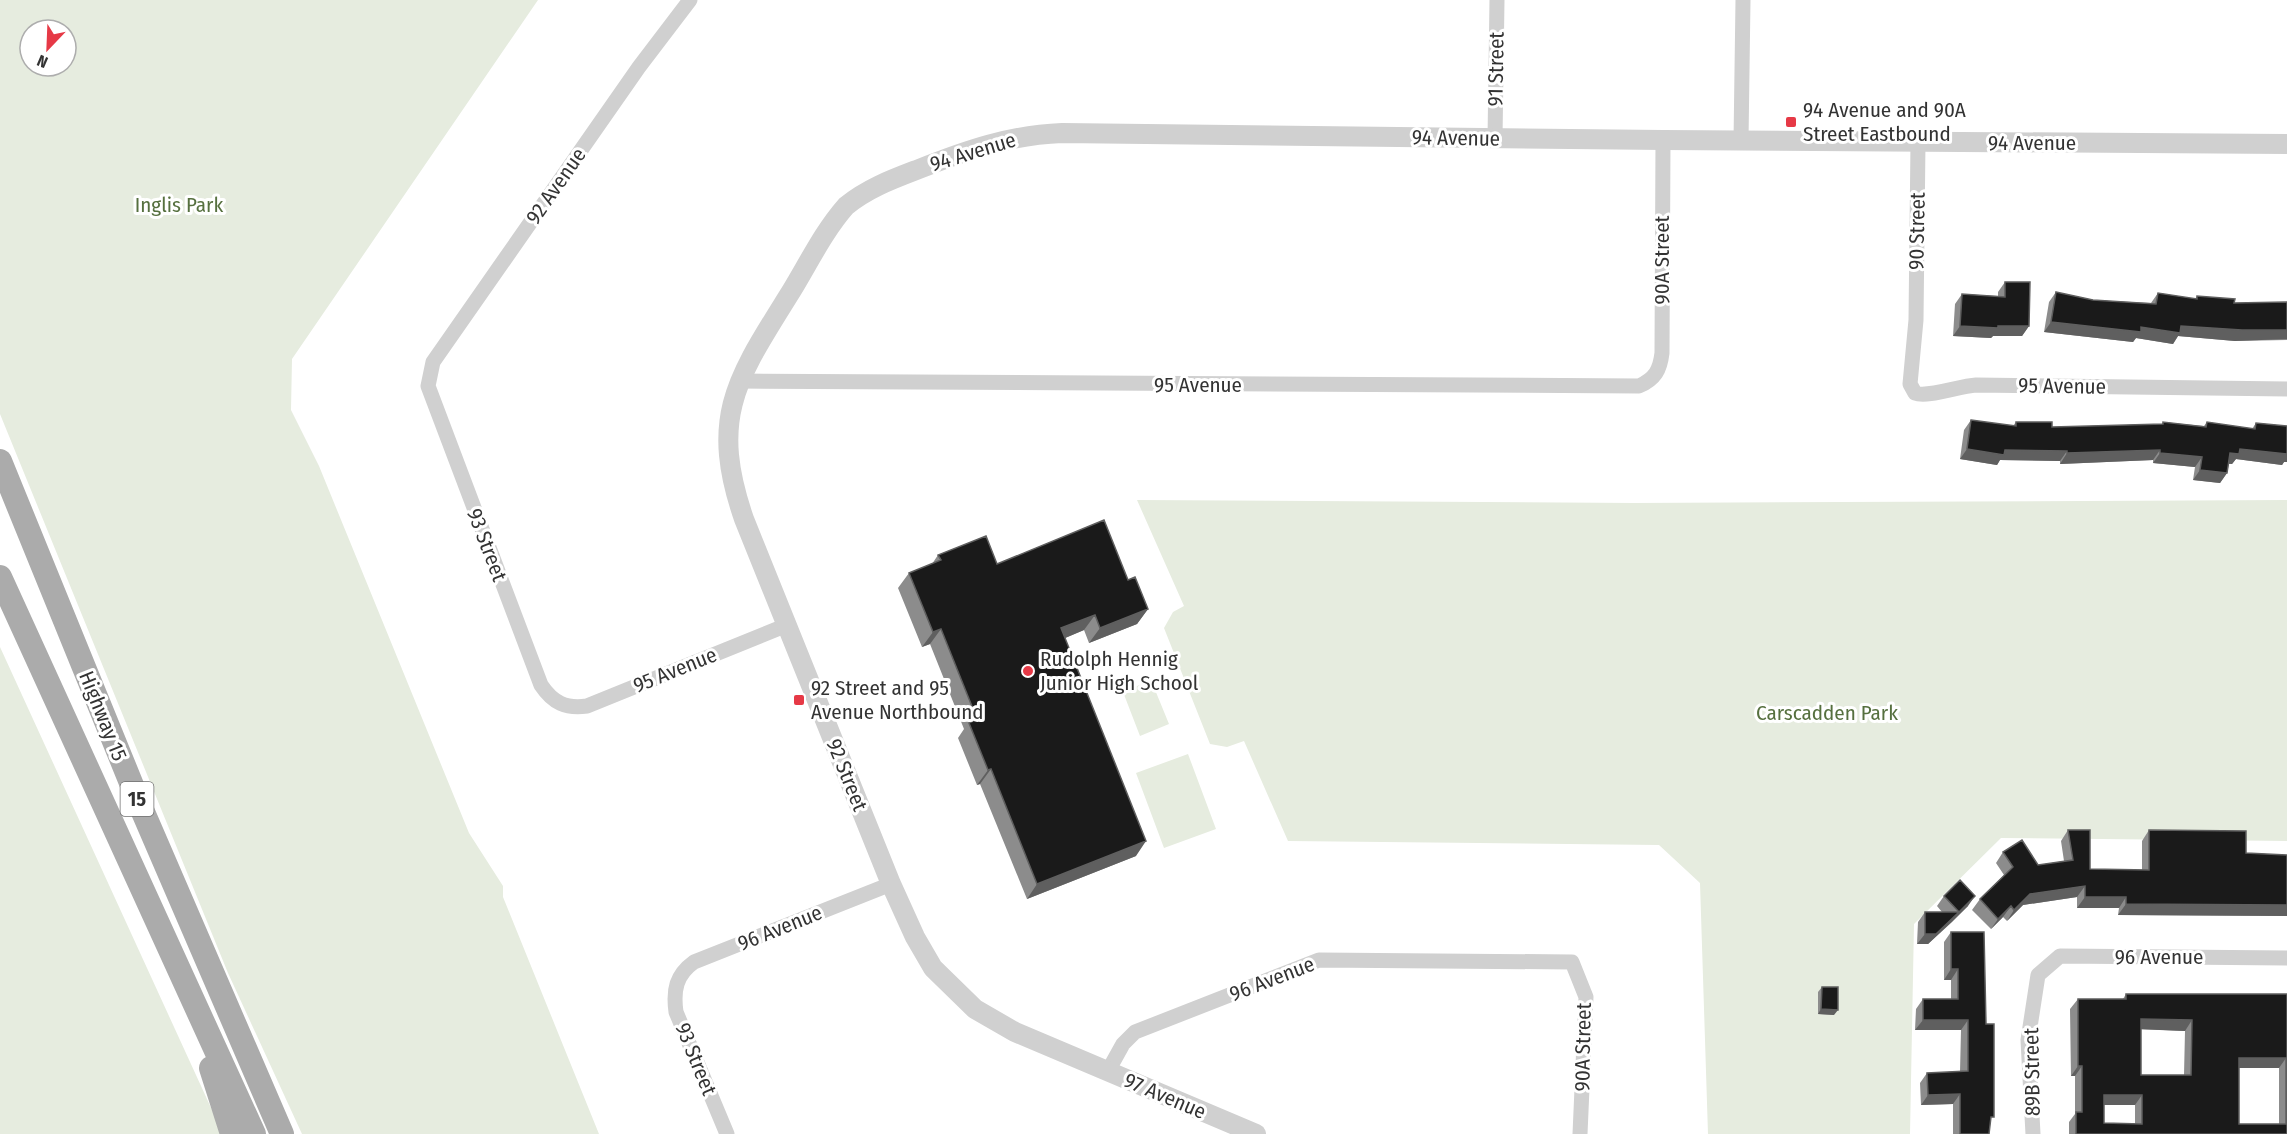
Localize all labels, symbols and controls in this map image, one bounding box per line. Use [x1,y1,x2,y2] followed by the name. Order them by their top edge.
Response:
[18,18,78,78] north arrow
[1482,31,1510,107] street label: 91 Street
[34,51,50,72] text: N
[1803,97,1966,147] place label: 94 Avenue and 90A Street Eastbound
[1784,115,1798,129] marker: 94 Avenue and 90A Street Eastbound
[1412,124,1500,152] street label: 94 Avenue
[927,127,1019,177] street label: 94 Avenue
[1988,130,2076,156] street label: 94 Avenue
[520,143,592,229] street label: 92 Avenue
[135,192,223,218] park label: Inglis Park
[1903,192,1931,270] street label: 90 Street
[1649,215,1675,304] street label: 90A Street
[1154,372,1242,398] street label: 95 Avenue
[2018,372,2106,400] street label: 95 Avenue
[461,505,513,585] street label: 93 Street
[629,641,721,699] street label: 95 Avenue
[1040,646,1199,696] place label: Rudolph Hennig Junior High School
[1021,664,1035,678] marker: Rudolph Hennig Junior High School
[73,667,133,765] street label: Highway 15
[811,675,984,725] place label: 92 Street and 95 Avenue Northbound
[792,693,806,707] marker: 92 Street and 95 Avenue Northbound
[1756,700,1898,726] park label: Carscadden Park
[821,735,873,815] street label: 92 Street
[120,782,154,816] road number: 15
[734,899,826,957] street label: 96 Avenue
[2115,944,2203,970] street label: 96 Avenue
[1226,951,1318,1007] street label: 96 Avenue
[1569,1002,1597,1092] street label: 90A Street
[670,1019,722,1099] street label: 93 Street
[2018,1027,2046,1116] street label: 89B Street
[1120,1067,1210,1125] street label: 97 Avenue

